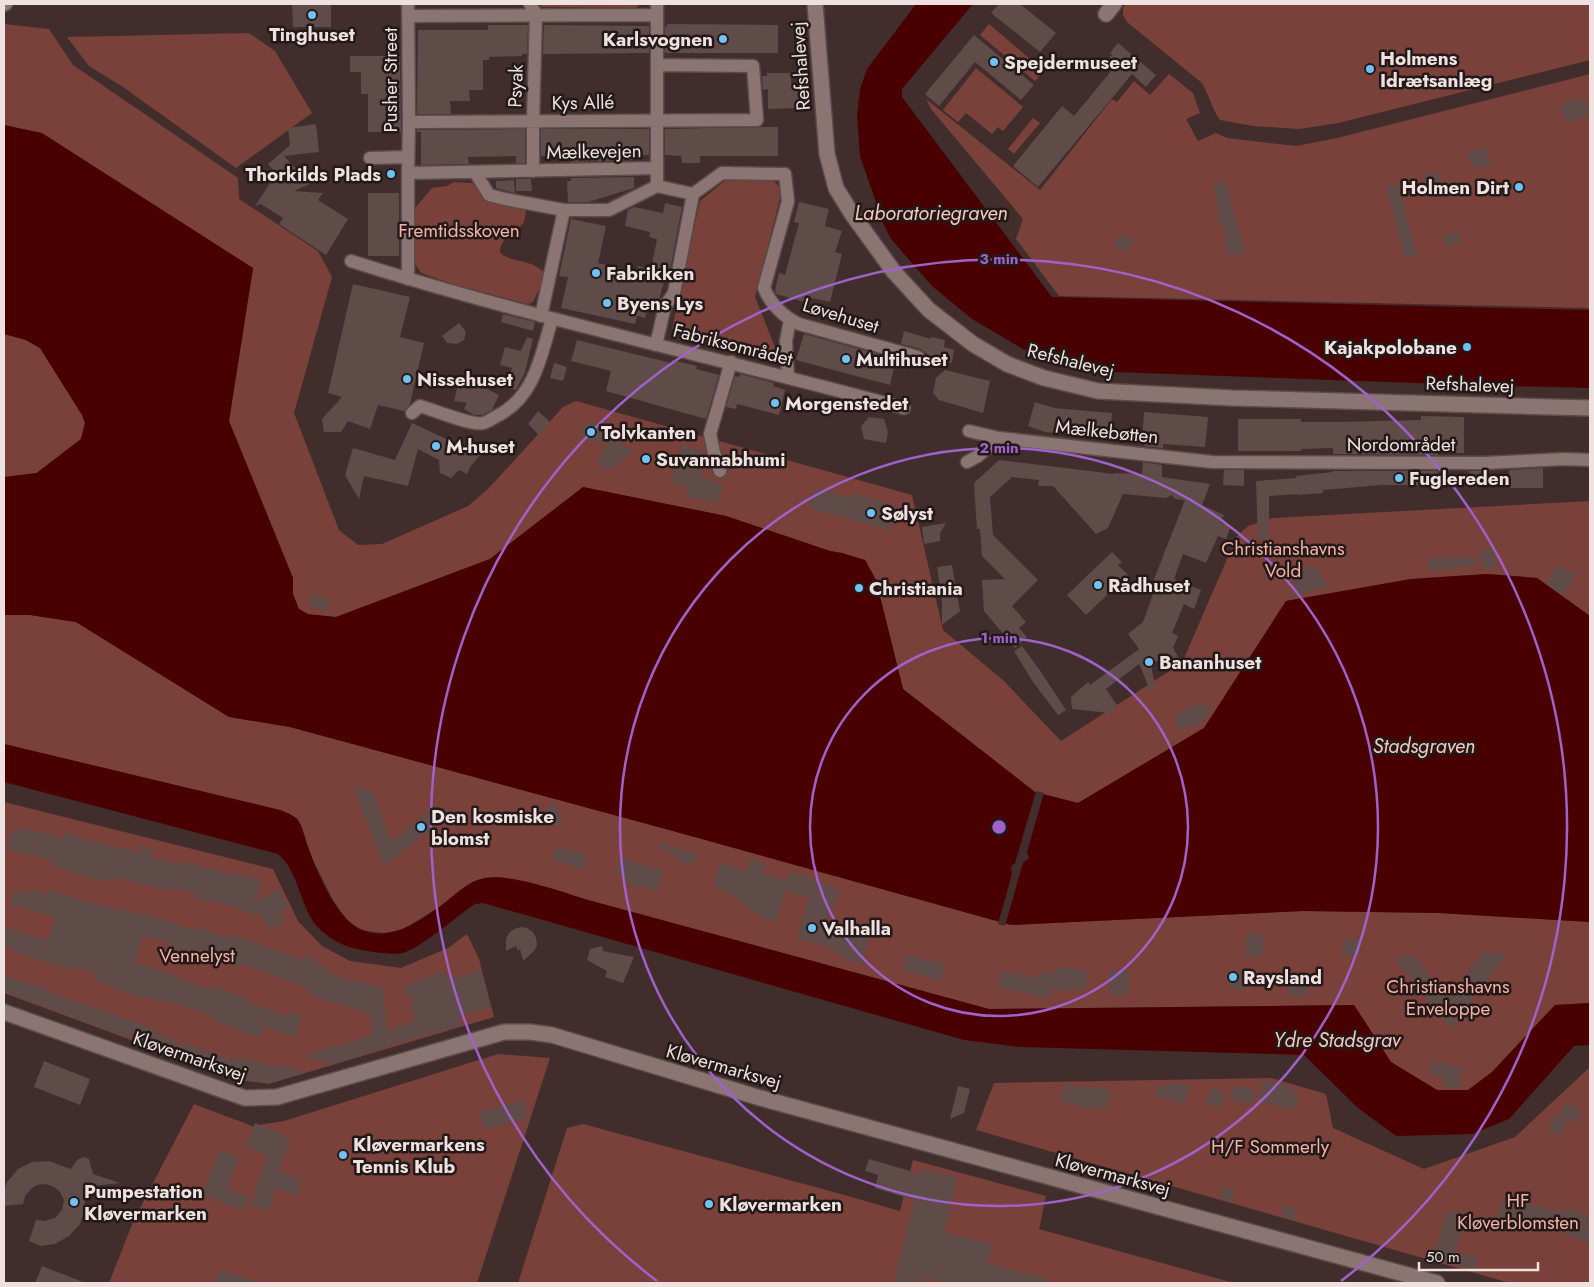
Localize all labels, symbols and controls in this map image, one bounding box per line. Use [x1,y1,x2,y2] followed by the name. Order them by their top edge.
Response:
[306,9,318,21] marker: Tinghuset
[269,21,355,48] place label: Tinghuset
[784,21,817,111] street label: Refshalevej
[603,26,713,53] place label: Karlsvognen
[377,27,404,132] street label: Pusher Street
[717,33,729,45] marker: Karlsvognen
[1380,45,1492,94] place label: Holmens Idrætsanlæg
[1004,49,1137,76] place label: Spejdermuseet
[988,56,1000,68] marker: Spejdermuseet
[501,63,530,108] street label: Psyak
[1364,63,1376,75] marker: Holmens Idrætsanlæg
[551,88,615,117] street label: Kys Allé
[546,137,642,166] street label: Mælkevejen
[245,161,381,188] place label: Thorkilds Plads
[385,168,397,180] marker: Thorkilds Plads
[1402,174,1509,201] place label: Holmen Dirt
[1513,181,1525,193] marker: Holmen Dirt
[854,199,1008,228] water label: Laboratoriegraven
[398,217,520,244] park label: Fremtidsskoven
[980,248,1018,270] text: 3 min
[606,260,694,287] place label: Fabrikken
[590,267,602,279] marker: Fabrikken
[617,290,703,317] place label: Byens Lys
[799,291,883,340] street label: Løvehuset
[601,297,613,309] marker: Byens Lys
[670,317,796,373] street label: Fabriksområdet
[1324,334,1457,361] place label: Kajakpolobane
[1024,337,1117,384] street label: Refshalevej
[1461,341,1473,353] marker: Kajakpolobane
[856,346,948,373] place label: Multihuset
[840,353,852,365] marker: Multihuset
[417,366,513,393] place label: Nissehuset
[1425,369,1515,400] street label: Refshalevej
[401,373,413,385] marker: Nissehuset
[785,390,908,417] place label: Morgenstedet
[769,397,781,409] marker: Morgenstedet
[1054,413,1160,450] street label: Mælkebøtten
[601,419,696,446] place label: Tolvkanten
[585,426,597,438] marker: Tolvkanten
[1347,431,1456,458] street label: Nordområdet
[446,433,514,460] place label: M-huset
[979,437,1019,459] text: 2 min
[430,440,442,452] marker: M-huset
[656,446,785,473] place label: Suvannabhumi
[640,453,652,465] marker: Suvannabhumi
[1409,465,1510,492] place label: Fuglereden
[1393,472,1405,484] marker: Fuglereden
[881,500,933,527] place label: Sølyst
[865,507,877,519] marker: Sølyst
[1221,535,1345,584] park label: Christianshavns Vold
[1108,572,1190,599] place label: Rådhuset
[869,575,963,602] place label: Christiania
[1092,579,1104,591] marker: Rådhuset
[853,582,865,594] marker: Christiania
[980,627,1018,649] text: 1 min
[1159,649,1261,676] place label: Bananhuset
[1143,656,1155,668] marker: Bananhuset
[1373,732,1475,761] water label: Stadsgraven
[431,803,554,852] place label: Den kosmiske blomst
[990,818,1008,836] centre of rings
[415,821,427,833] marker: Den kosmiske blomst
[821,915,891,942] place label: Valhalla
[806,922,818,934] marker: Valhalla
[159,942,235,969] park label: Vennelyst
[1243,964,1322,991] place label: Raysland
[1227,971,1239,983] marker: Raysland
[1386,973,1510,1022] park label: Christianshavns Enveloppe
[129,1024,250,1089] street label: Kløvermarksvej
[1274,1026,1402,1055] water label: Ydre Stadsgrav
[663,1037,785,1096] street label: Kløvermarksvej
[353,1131,485,1180] place label: Kløvermarkens Tennis Klub
[1211,1133,1330,1160] park label: H/F Sommerly
[1052,1146,1174,1203] street label: Kløvermarksvej
[337,1149,349,1161] marker: Kløvermarkens Tennis Klub
[84,1178,207,1227] place label: Pumpestation Kløvermarken
[1457,1187,1579,1236] park label: HF Kløverblomsten
[719,1191,842,1218] place label: Kløvermarken
[68,1196,80,1208] marker: Pumpestation Kløvermarken
[703,1198,715,1210] marker: Kløvermarken
[1419,1240,1538,1272] scale bar
[1426,1246,1460,1268] text: 50 m

